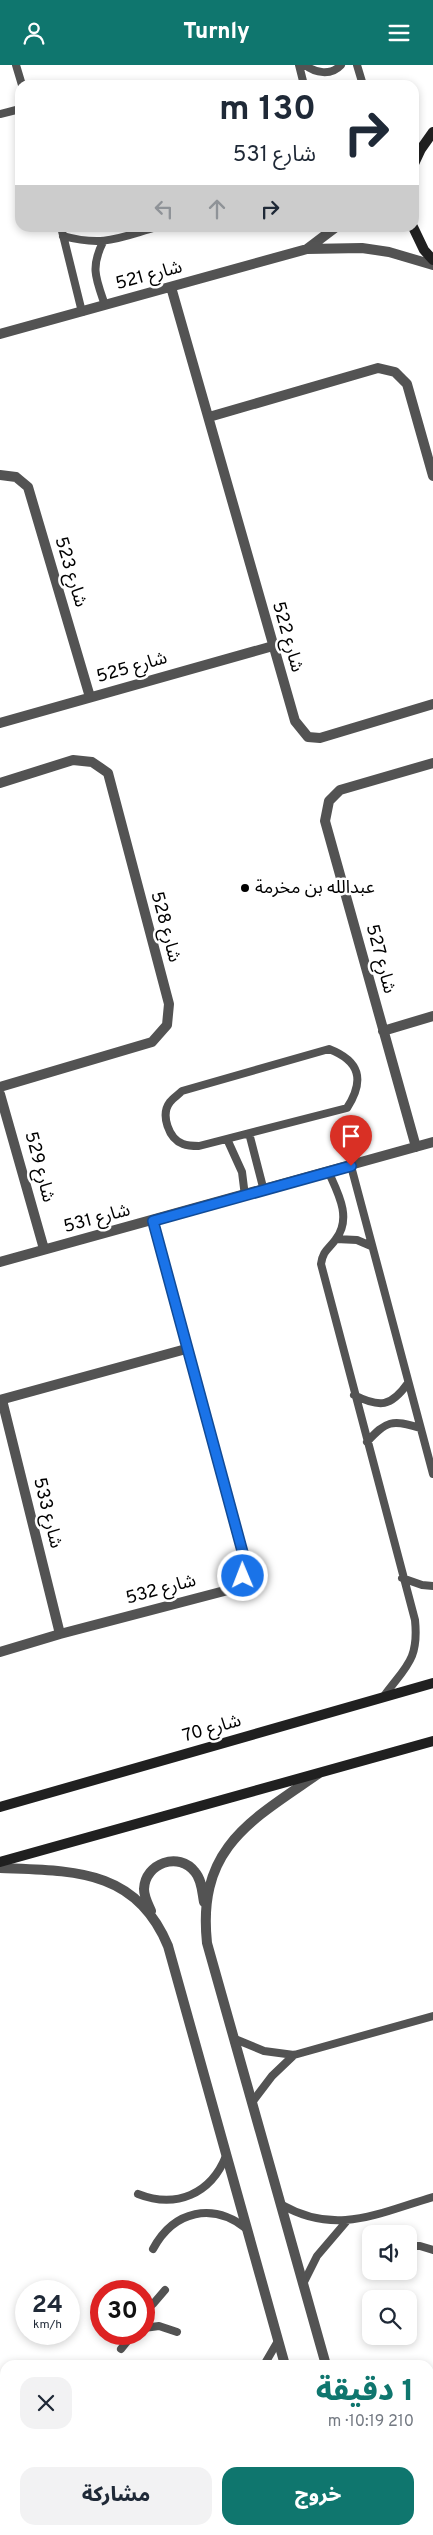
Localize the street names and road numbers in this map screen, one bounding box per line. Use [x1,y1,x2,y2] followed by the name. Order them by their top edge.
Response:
[113,256,185,297] street label: شارع 521
[47,534,92,610] street label: شارع 523
[265,599,308,675] street label: شارع 522
[94,647,170,690] street label: شارع 525
[144,889,185,965] street label: شارع 528
[359,922,400,996] street label: شارع 527
[18,1129,59,1205] street label: شارع 529
[61,1199,133,1240] street label: شارع 531
[26,1475,67,1551] street label: شارع 533
[123,1570,199,1611] street label: شارع 532
[180,1710,244,1749] street label: شارع 70

